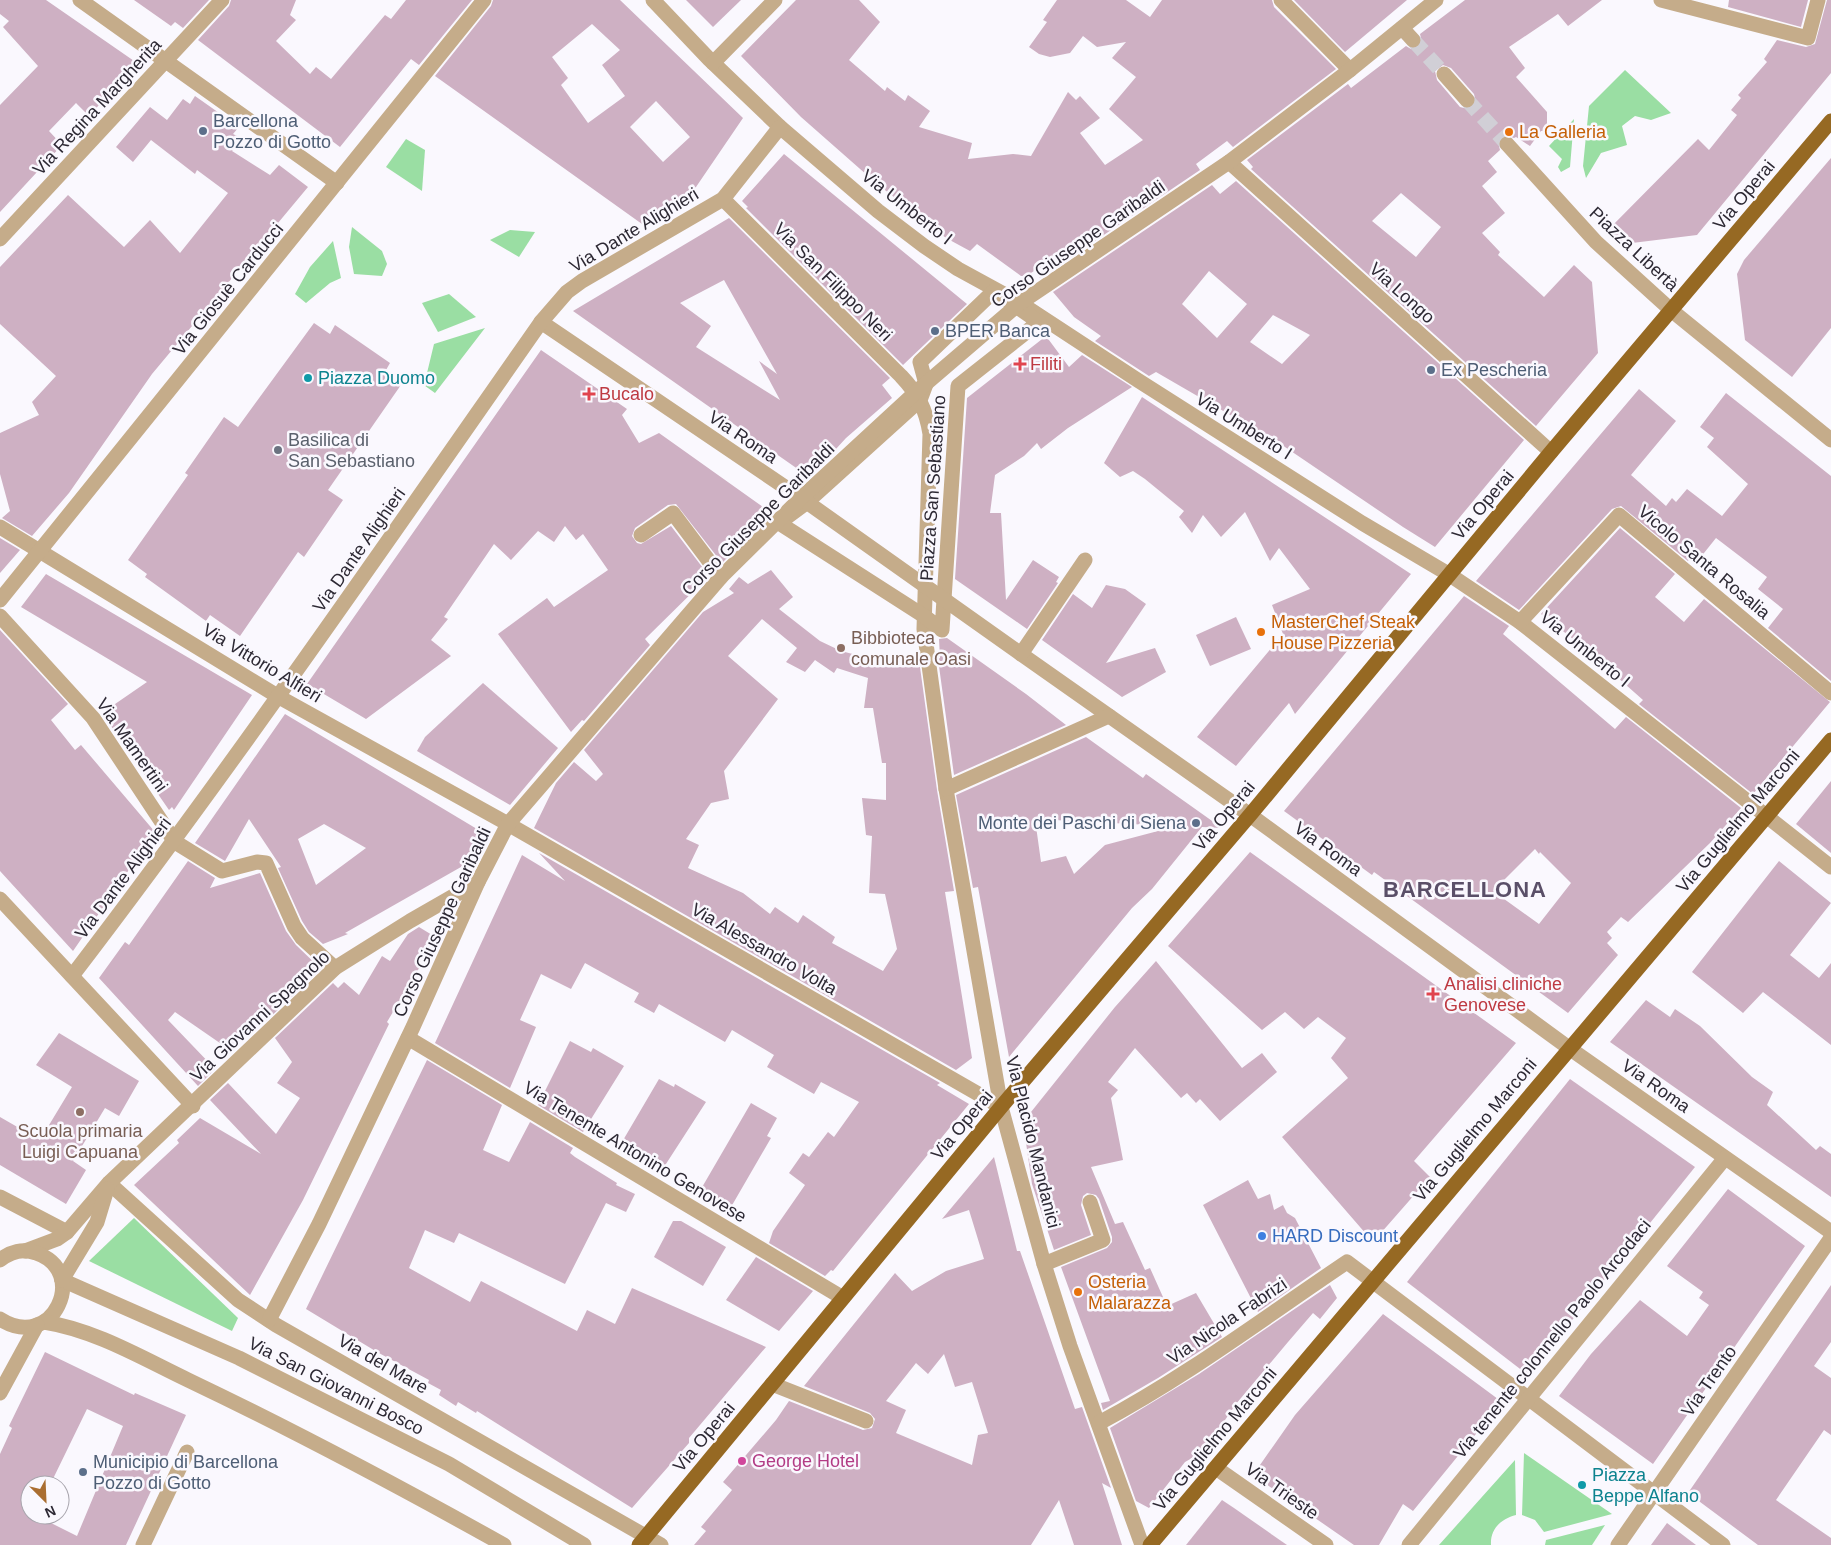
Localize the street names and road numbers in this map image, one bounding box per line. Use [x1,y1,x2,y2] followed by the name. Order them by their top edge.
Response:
[29,34,166,179] street label: Via Regina Margherita
[1709,156,1779,234] street label: Via Operai
[858,165,956,249] street label: Via Umberto I
[987,176,1169,312] street label: Corso Giuseppe Garibaldi
[566,184,702,276] street label: Via Dante Alighieri
[1585,203,1683,296] street label: Piazza Libertà
[169,219,287,359] street label: Via Giosuè Carducci
[770,219,896,345] street label: Via San Filippo Neri
[1365,259,1439,327] street label: Via Longo
[1192,388,1296,464] street label: Via Umberto I
[917,394,949,582] street label: Piazza San Sebastiano
[705,407,782,468] street label: Via Roma
[678,439,838,599] street label: Corso Giuseppe Garibaldi
[1448,466,1518,544] street label: Via Operai
[309,484,409,616] street label: Via Dante Alighieri
[1634,501,1775,624] street label: Vicolo Santa Rosalia
[1536,607,1634,691] street label: Via Umberto I
[199,620,325,706] street label: Via Vittorio Alfieri
[92,694,172,796] street label: Via Mamertini
[1672,745,1804,897] street label: Via Guglielmo Marconi
[1189,777,1259,855] street label: Via Operai
[71,813,175,943] street label: Via Dante Alighieri
[1290,818,1367,881] street label: Via Roma
[389,824,495,1020] street label: Corso Giuseppe Garibaldi
[688,899,841,999] street label: Via Alessandro Volta
[186,946,334,1086] street label: Via Giovanni Spagnolo
[1002,1054,1064,1230] street label: Via Placido Mandanici
[1409,1054,1541,1206] street label: Via Guglielmo Marconi
[1618,1055,1695,1117] street label: Via Roma
[520,1077,750,1227] street label: Via Tenente Antonino Genovese
[927,1086,997,1164] street label: Via Operai
[1449,1215,1655,1463] street label: Via tenente colonnello Paolo Arcodaci
[1163,1274,1291,1368] street label: Via Nicola Fabrizi
[334,1330,432,1398] street label: Via del Mare
[245,1333,427,1439] street label: Via San Giovanni Bosco
[1677,1342,1741,1420] street label: Via Trento
[1149,1363,1281,1515] street label: Via Guglielmo Marconi
[669,1398,739,1476] street label: Via Operai
[1242,1459,1322,1523] street label: Via Trieste

